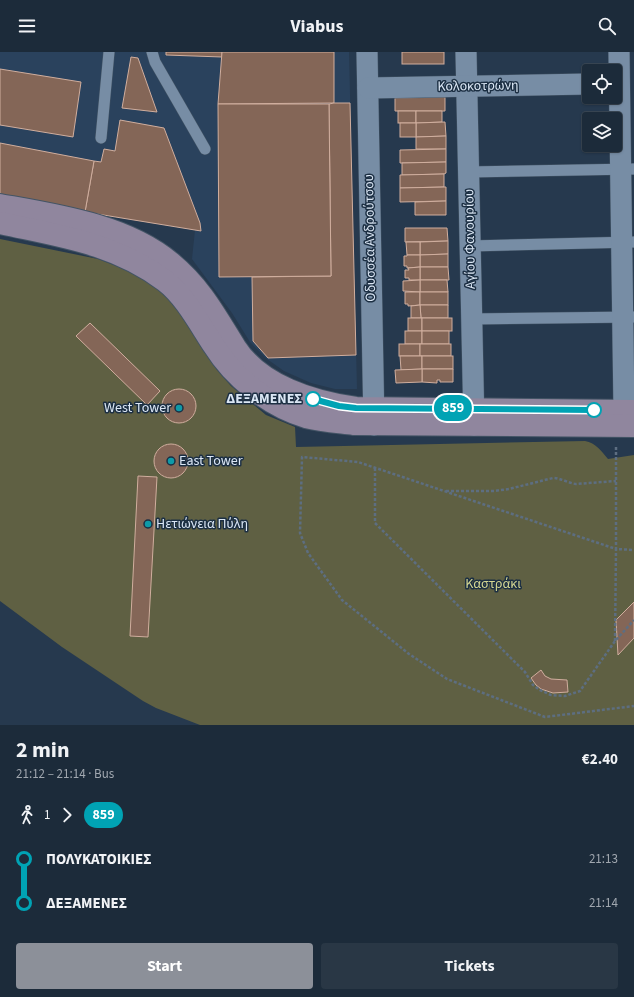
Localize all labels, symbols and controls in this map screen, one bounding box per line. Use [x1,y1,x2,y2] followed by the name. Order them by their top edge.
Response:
[291,14,343,39] text: Viabus
[16,15,38,37] icon: menu
[596,15,618,37] icon: search
[582,64,622,152] map controls
[582,64,622,104] button: locate
[437,75,519,97] street label: Κολοκοτρώνη
[582,112,622,152] button: layers
[359,174,381,302] street label: Οδυσσέα Ανδρούτσου
[459,189,481,289] street label: Αγίου Φανουρίου
[226,389,302,409] place label: ΔΕΞΑΜΕΝΕΣ
[305,391,321,407] marker: ΔΕΞΑΜΕΝΕΣ
[430,395,476,421] line badge: 859
[104,398,171,418] place label: West Tower
[442,398,464,418] text: 859
[586,402,602,418] unlabelled marker
[174,403,184,413] marker: West Tower
[179,451,243,471] place label: East Tower
[166,456,176,466] marker: East Tower
[156,514,248,534] place label: Ηετιώνεια Πύλη
[143,519,153,529] marker: Ηετιώνεια Πύλη
[465,574,521,594] park label: Καστράκι
[16,734,70,766] text: 2 min
[582,749,618,770] text: €2.40
[16,765,114,783] text: 21:12 – 21:14 · Bus
[16,804,38,826] icon: walk
[56,804,78,826] icon: forward
[92,805,115,825] text: 859
[44,806,50,824] text: 1
[46,849,151,870] text: ΠΟΛΥΚΑΤΟΙΚΙΕΣ
[589,850,618,868] text: 21:13
[46,893,127,914] text: ΔΕΞΑΜΕΝΕΣ
[589,894,618,912] text: 21:14
[16,943,313,989] button: Start
[321,943,618,989] button: Tickets

